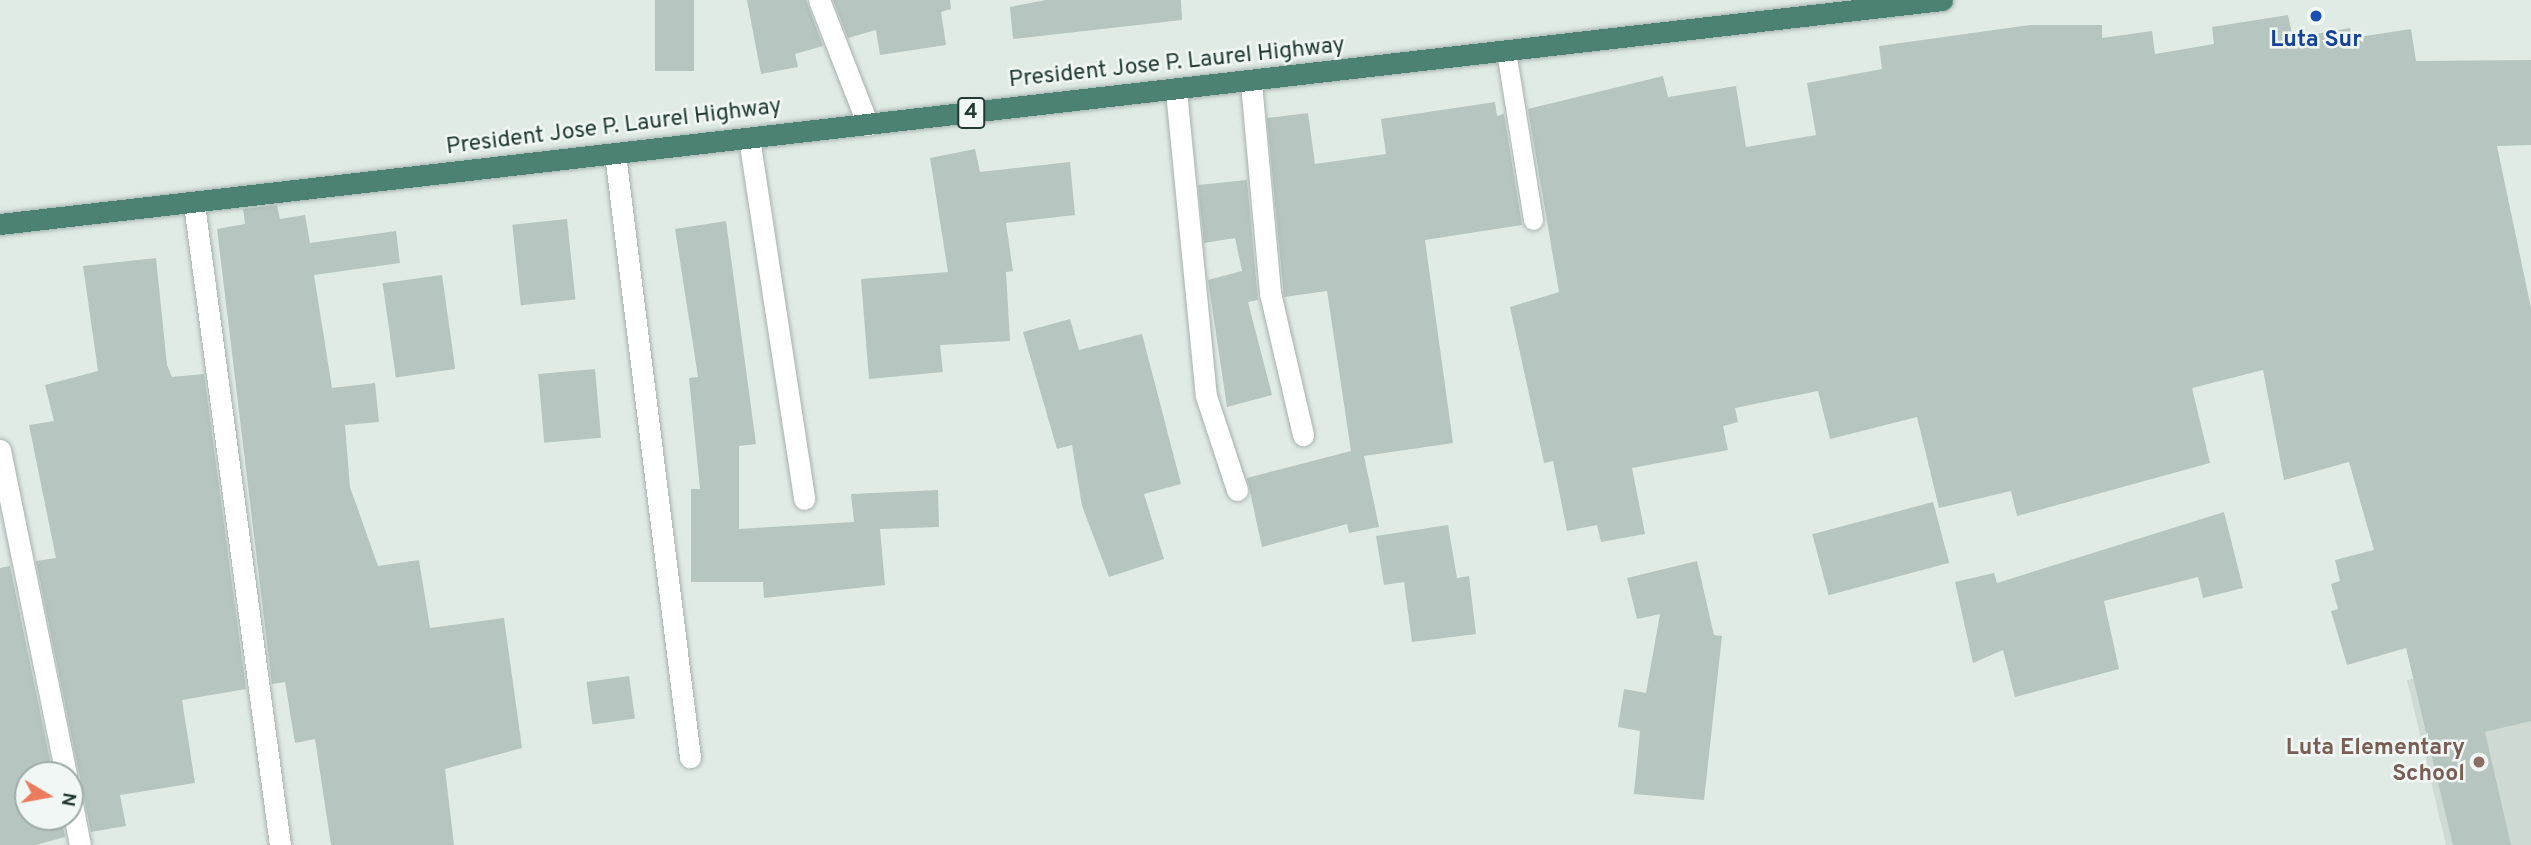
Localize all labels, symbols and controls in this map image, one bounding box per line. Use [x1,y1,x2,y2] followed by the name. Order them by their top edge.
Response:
[2308,8,2324,24] marker: Luta Sur
[2270,27,2362,55] place label: Luta Sur
[1008,33,1346,95] street label: President Jose P. Laurel Highway
[445,94,783,162] street label: President Jose P. Laurel Highway
[957,96,985,130] road number: 4
[2286,735,2465,789] place label: Luta Elementary School
[2471,754,2487,770] marker: Luta Elementary School
[14,761,84,831] north arrow
[55,790,81,808] text: N

